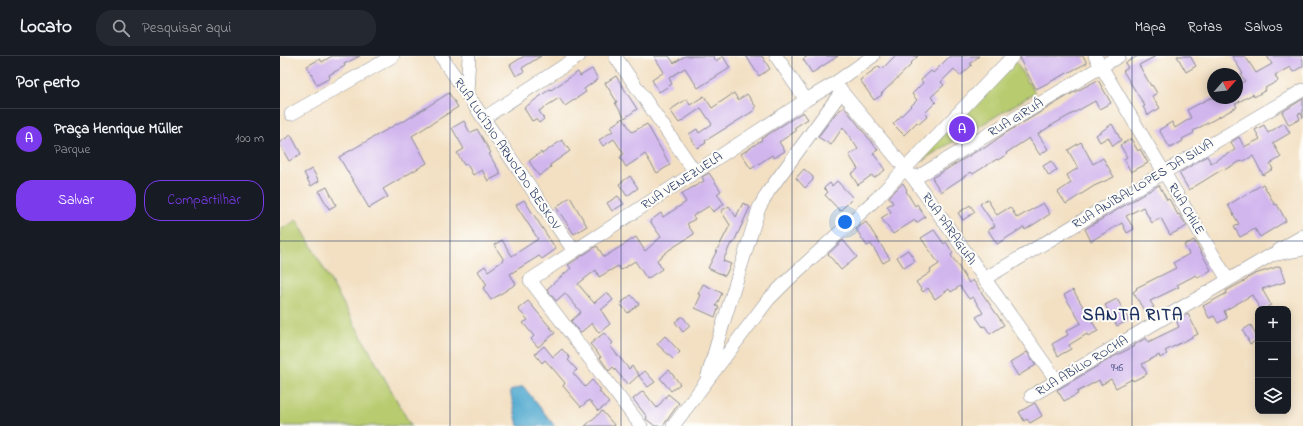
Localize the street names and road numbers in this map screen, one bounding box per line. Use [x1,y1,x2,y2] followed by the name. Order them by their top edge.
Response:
[449,75,565,234] street label: RUA LUCÍDIO ARNOLDO BESKOV
[985,94,1047,142] street label: RUA GIRUÁ
[1069,134,1217,234] street label: RUA ANÍBAL LOPES DA SILVA
[638,148,726,214] street label: RUA VENEZUELA
[1163,180,1209,238] street label: RUA CHILE
[917,189,981,269] street label: RUA PARAGUAI
[1032,331,1132,401] street label: RUA ABÍLIO ROCHA

